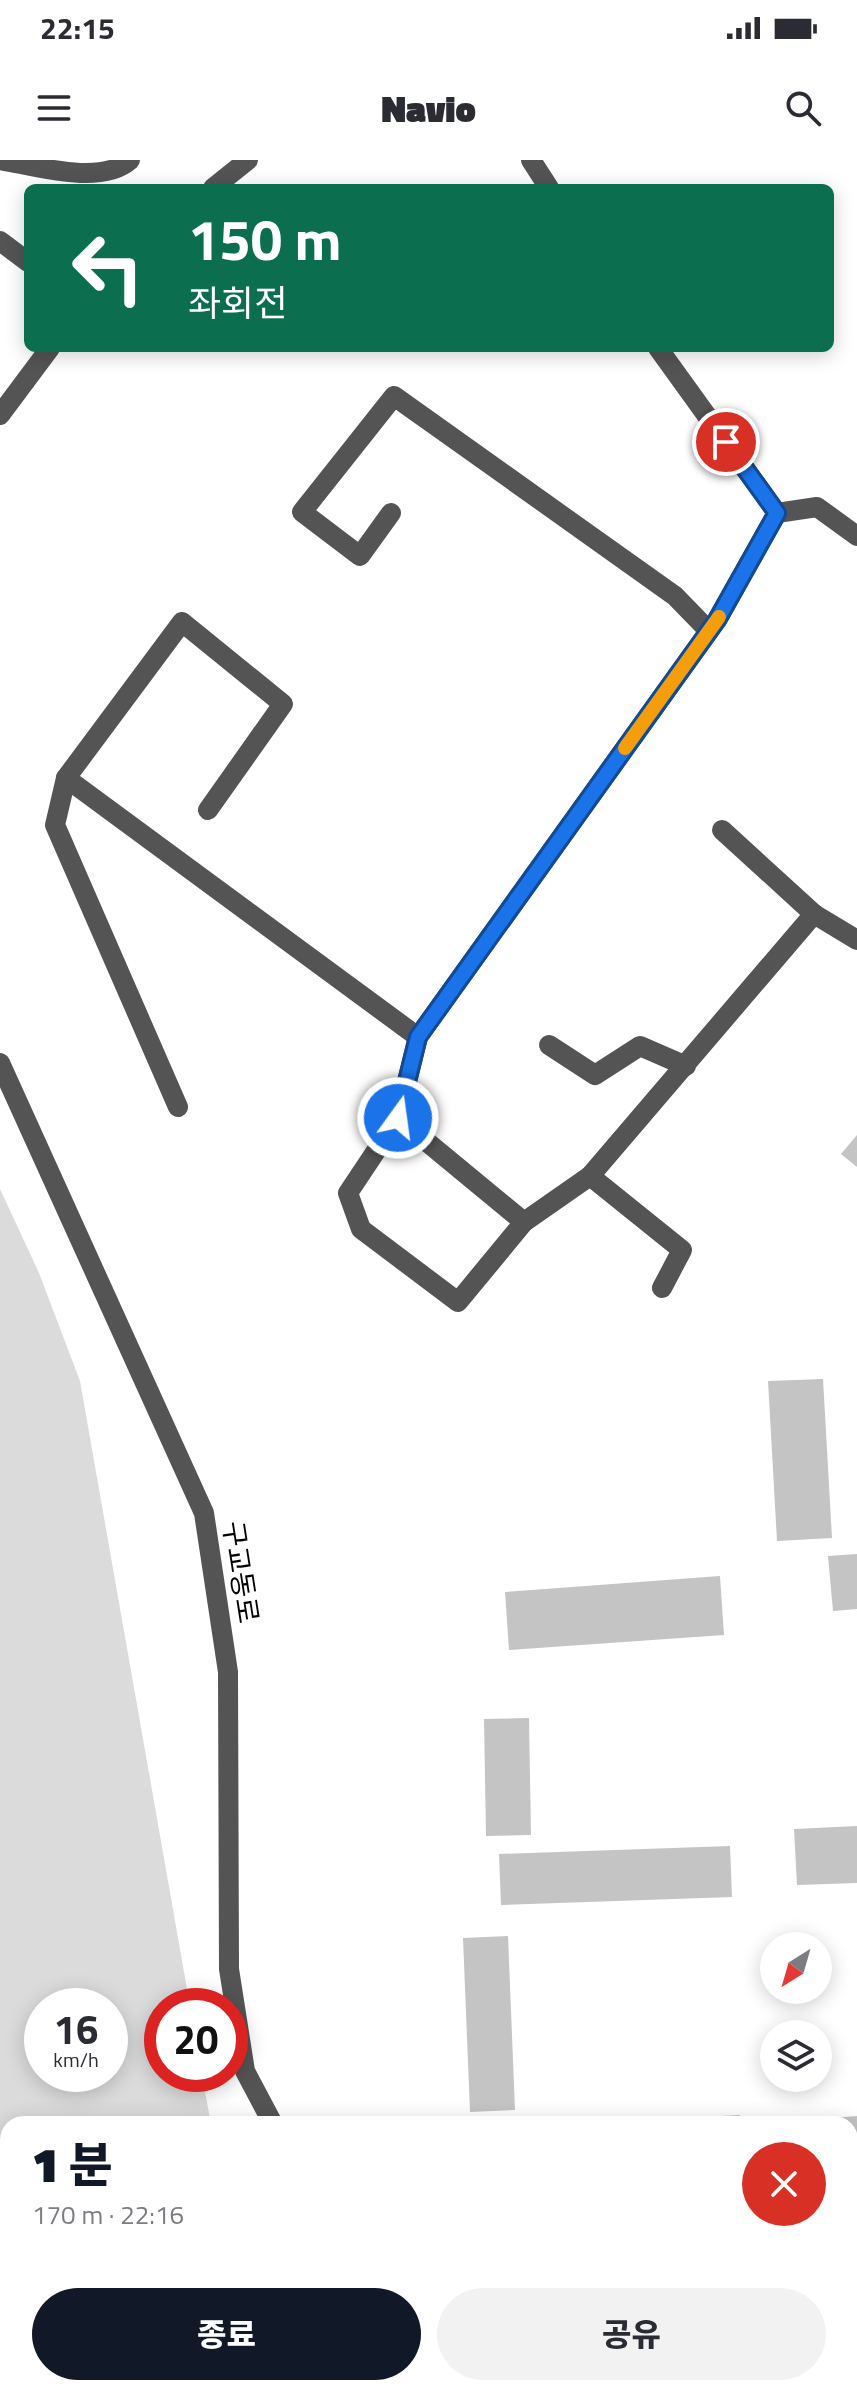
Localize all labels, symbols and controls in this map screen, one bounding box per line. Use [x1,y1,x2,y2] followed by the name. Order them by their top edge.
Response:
[40,5,115,51] text: 22:15
[381,81,476,136] text: Navio
[32,86,76,130] icon: menu
[781,86,825,130] icon: search
[188,197,341,282] text: 150 m
[56,216,160,320] icon: left
[188,275,287,330] text: 좌회전
[692,408,760,476] pin
[704,420,748,464] icon: arrive
[356,1076,440,1160] position arrow
[212,1518,271,1626] street label: 구교동로
[760,1932,832,2004] north arrow
[760,1932,832,2092] map controls
[144,1988,248,2092] speed limit sign: 20
[54,1999,98,2060] text: 16
[760,2020,832,2092] button: layers
[53,2044,99,2075] text: km/h
[32,2128,113,2201] text: 1 분
[742,2142,826,2226] button: close
[32,2195,184,2234] text: 170 m · 22:16
[32,2288,421,2380] button: 종료
[437,2288,826,2380] button: 공유

